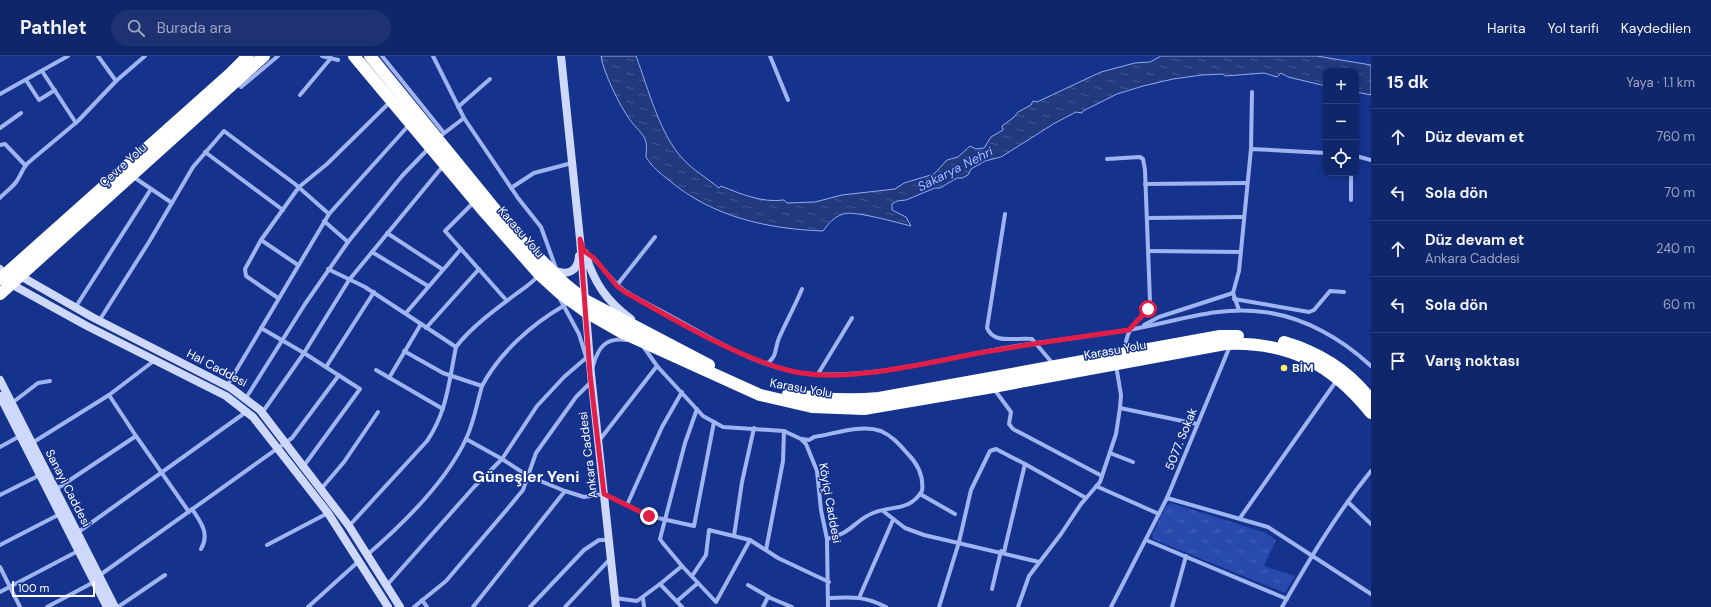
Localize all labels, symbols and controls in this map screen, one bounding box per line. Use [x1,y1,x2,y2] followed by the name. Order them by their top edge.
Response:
[111,10,391,46] search box
[20,15,87,40] text: Pathlet
[125,17,147,39] icon: search
[157,18,231,38] text: Burada ara
[1487,19,1526,37] text: Harita
[1548,19,1599,37] text: Yol tarifi
[1621,19,1691,37] text: Kaydedilen
[1323,68,1359,176] map controls
[1323,68,1359,104] button: +
[1387,71,1429,93] text: 15 dk
[1626,74,1695,91] text: Yaya · 1.1 km
[1323,104,1359,140] button: −
[1387,126,1409,148] icon: ahead
[1425,127,1524,147] text: Düz devam et
[1656,128,1695,145] text: 760 m
[96,139,150,190] street label: Çevre Yolu
[1323,140,1359,176] button: locate
[914,143,996,195] water label: Sakarya Nehri
[1387,182,1409,204] icon: left
[1425,183,1488,203] text: Sola dön
[1664,184,1695,201] text: 70 m
[494,203,548,261] street label: Karasu Yolu
[1425,230,1524,250] text: Düz devam et
[1387,238,1409,260] icon: ahead
[1656,240,1695,257] text: 240 m
[1425,250,1520,267] text: Ankara Caddesi
[1387,294,1409,316] icon: left
[1425,295,1488,315] text: Sola dön
[1663,296,1695,313] text: 60 m
[1139,300,1157,318] route start
[1083,337,1147,363] street label: Karasu Yolu
[184,345,250,391] street label: Hal Caddesi
[1387,350,1409,372] icon: arrive
[1425,351,1519,371] text: Varış noktası
[1292,360,1314,376] place label: BİM
[1279,363,1289,373] marker: BİM
[769,375,833,401] street label: Karasu Yolu
[1161,406,1201,472] street label: 5077. Sokak
[575,411,601,499] street label: Ankara Caddesi
[42,447,94,529] street label: Sanayi Caddesi
[815,462,845,544] street label: Köyiçi Caddesi
[472,466,580,487] district label: Güneşler Yeni
[640,507,658,525] route end
[12,579,95,598] scale bar
[18,581,49,595] text: 100 m

